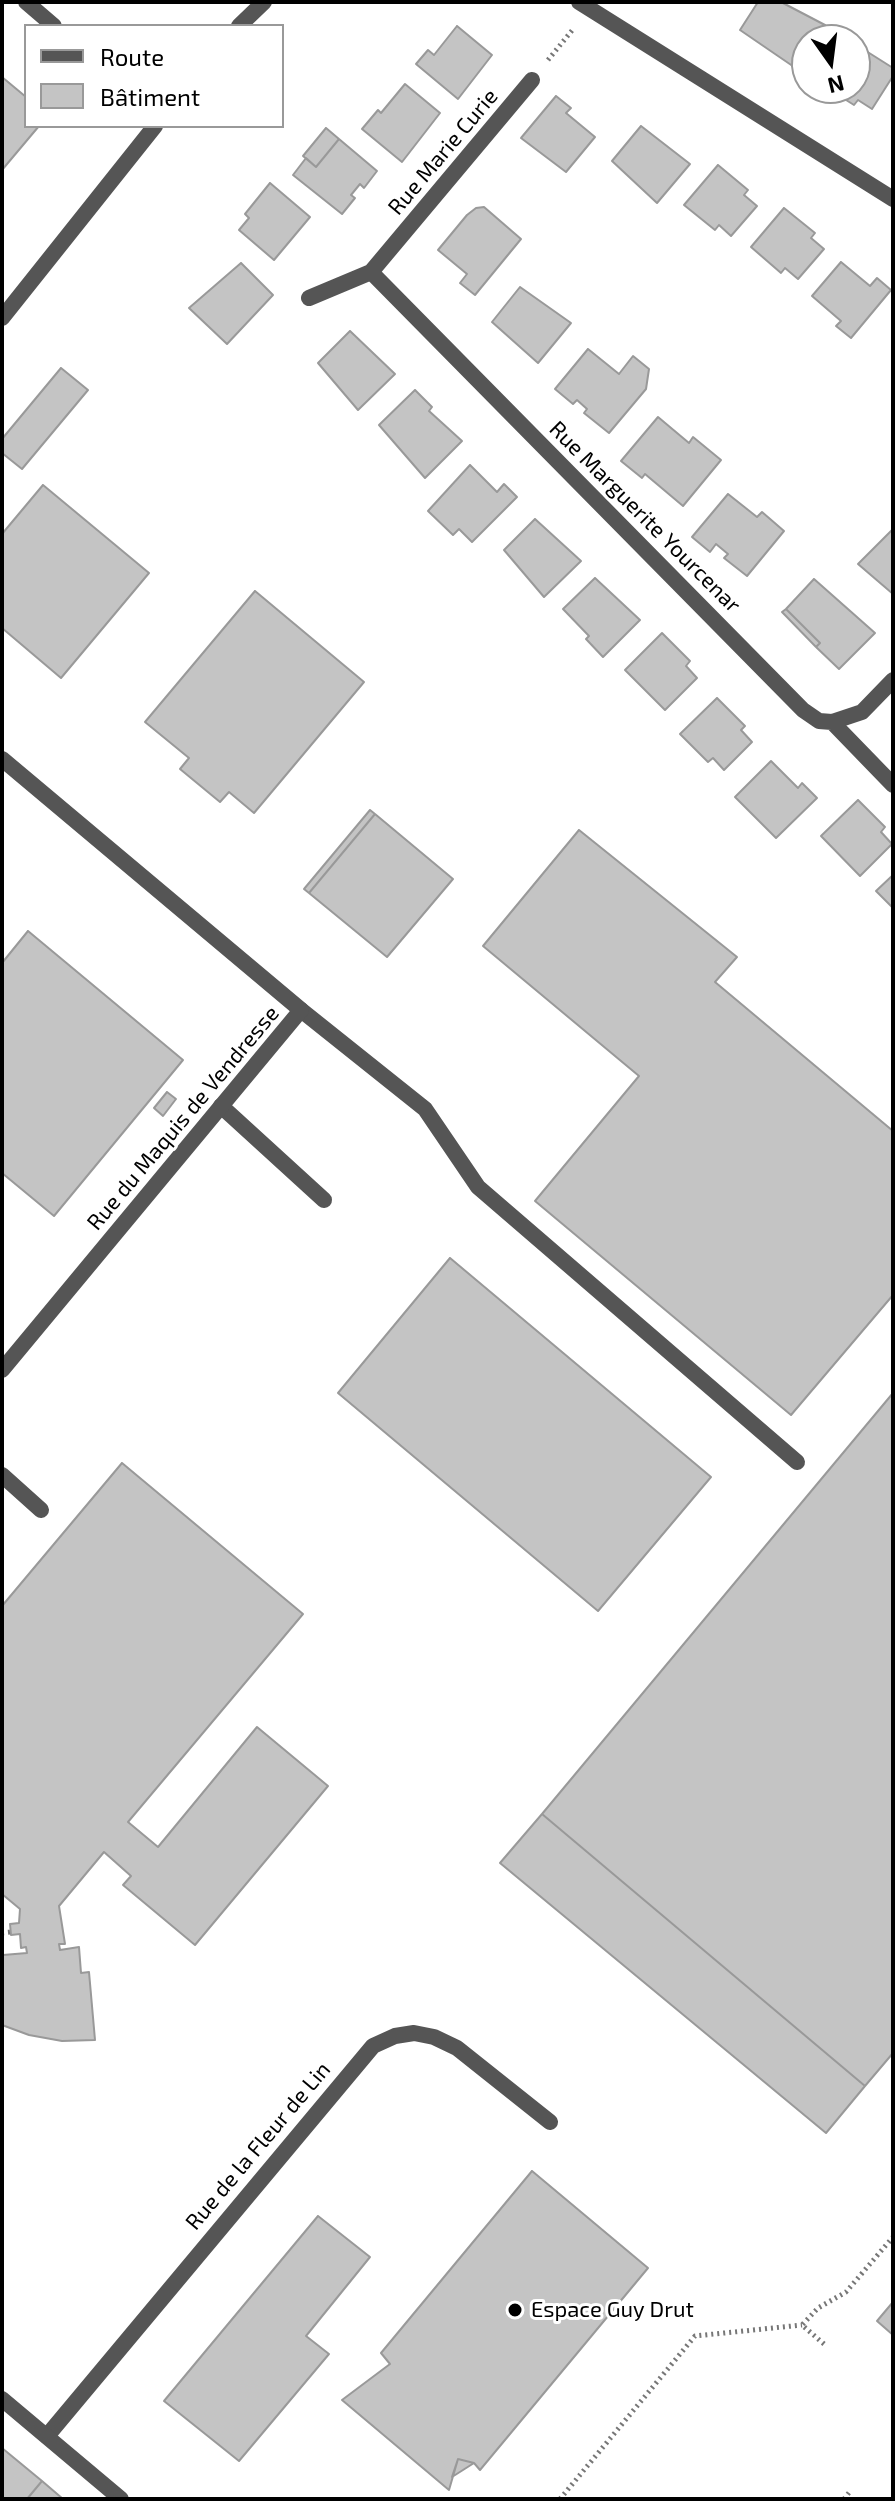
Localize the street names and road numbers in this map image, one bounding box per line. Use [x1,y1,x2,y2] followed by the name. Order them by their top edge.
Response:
[383,84,503,220] street label: Rue Marie Curie
[544,416,746,618] street label: Rue Marguerite Yourcenar
[81,1001,285,1235] street label: Rue du Maquis de Vendresse
[180,2057,336,2235] street label: Rue de la Fleur de Lin

